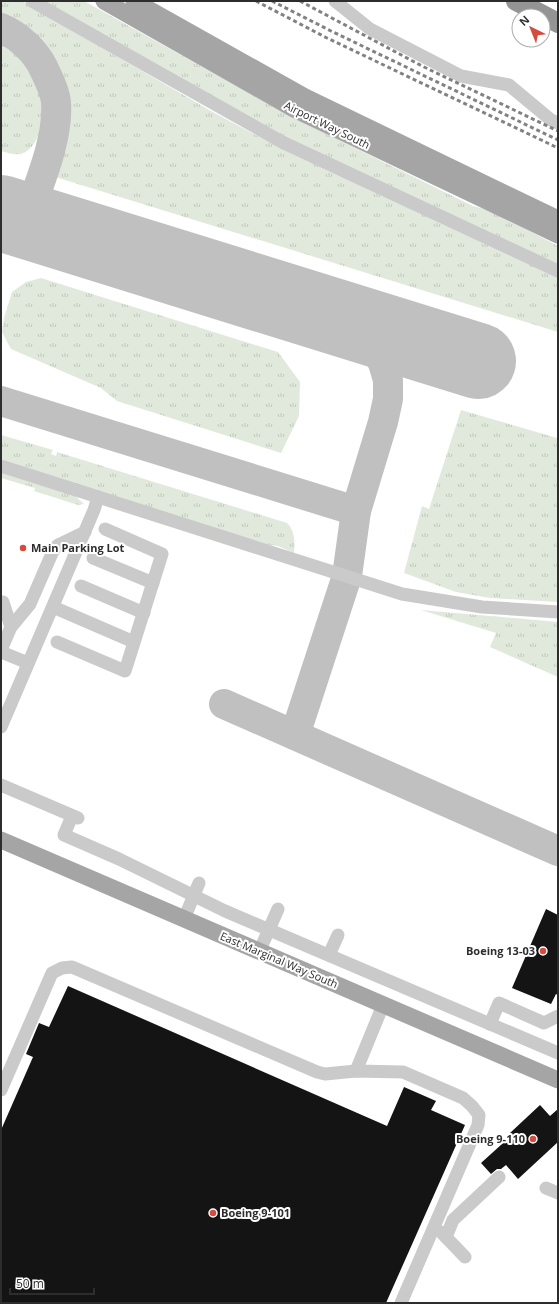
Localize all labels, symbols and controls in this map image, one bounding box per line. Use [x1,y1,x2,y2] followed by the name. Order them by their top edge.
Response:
[511,8,551,48] north arrow
[515,12,532,29] text: N
[282,97,373,152] street label: Airport Way South
[31,540,125,555] place label: Main Parking Lot
[18,543,28,553] marker: Main Parking Lot
[218,928,340,991] street label: East Marginal Way South
[466,943,535,958] place label: Boeing 13-03
[538,946,548,956] marker: Boeing 13-03
[456,1131,525,1146] place label: Boeing 9-110
[528,1134,538,1144] marker: Boeing 9-110
[221,1205,290,1220] place label: Boeing 9-101
[208,1208,218,1218] marker: Boeing 9-101
[10,1270,94,1296] scale bar
[16,1275,44,1292] text: 50 m

